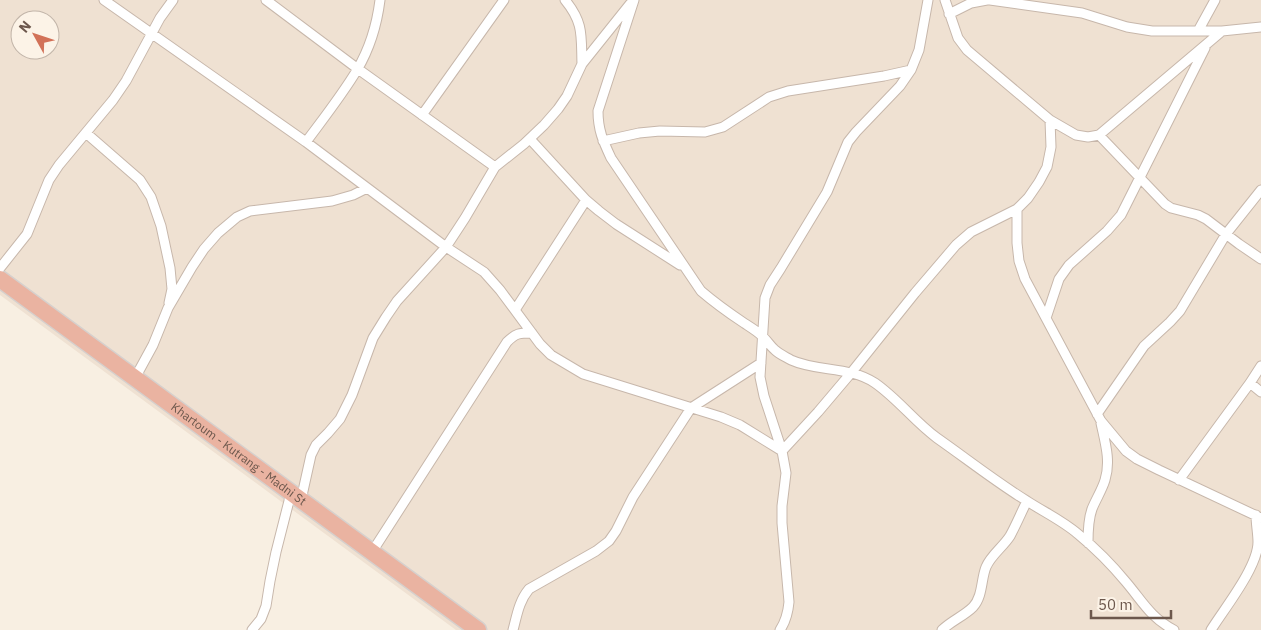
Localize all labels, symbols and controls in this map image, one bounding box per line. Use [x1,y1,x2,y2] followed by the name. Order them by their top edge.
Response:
[10,10,60,60] north arrow
[15,17,35,36] text: N
[168,399,309,508] street label: Khartoum - Kutrang - Madni St
[1091,588,1171,620] scale bar
[1098,595,1133,614] text: 50 m

